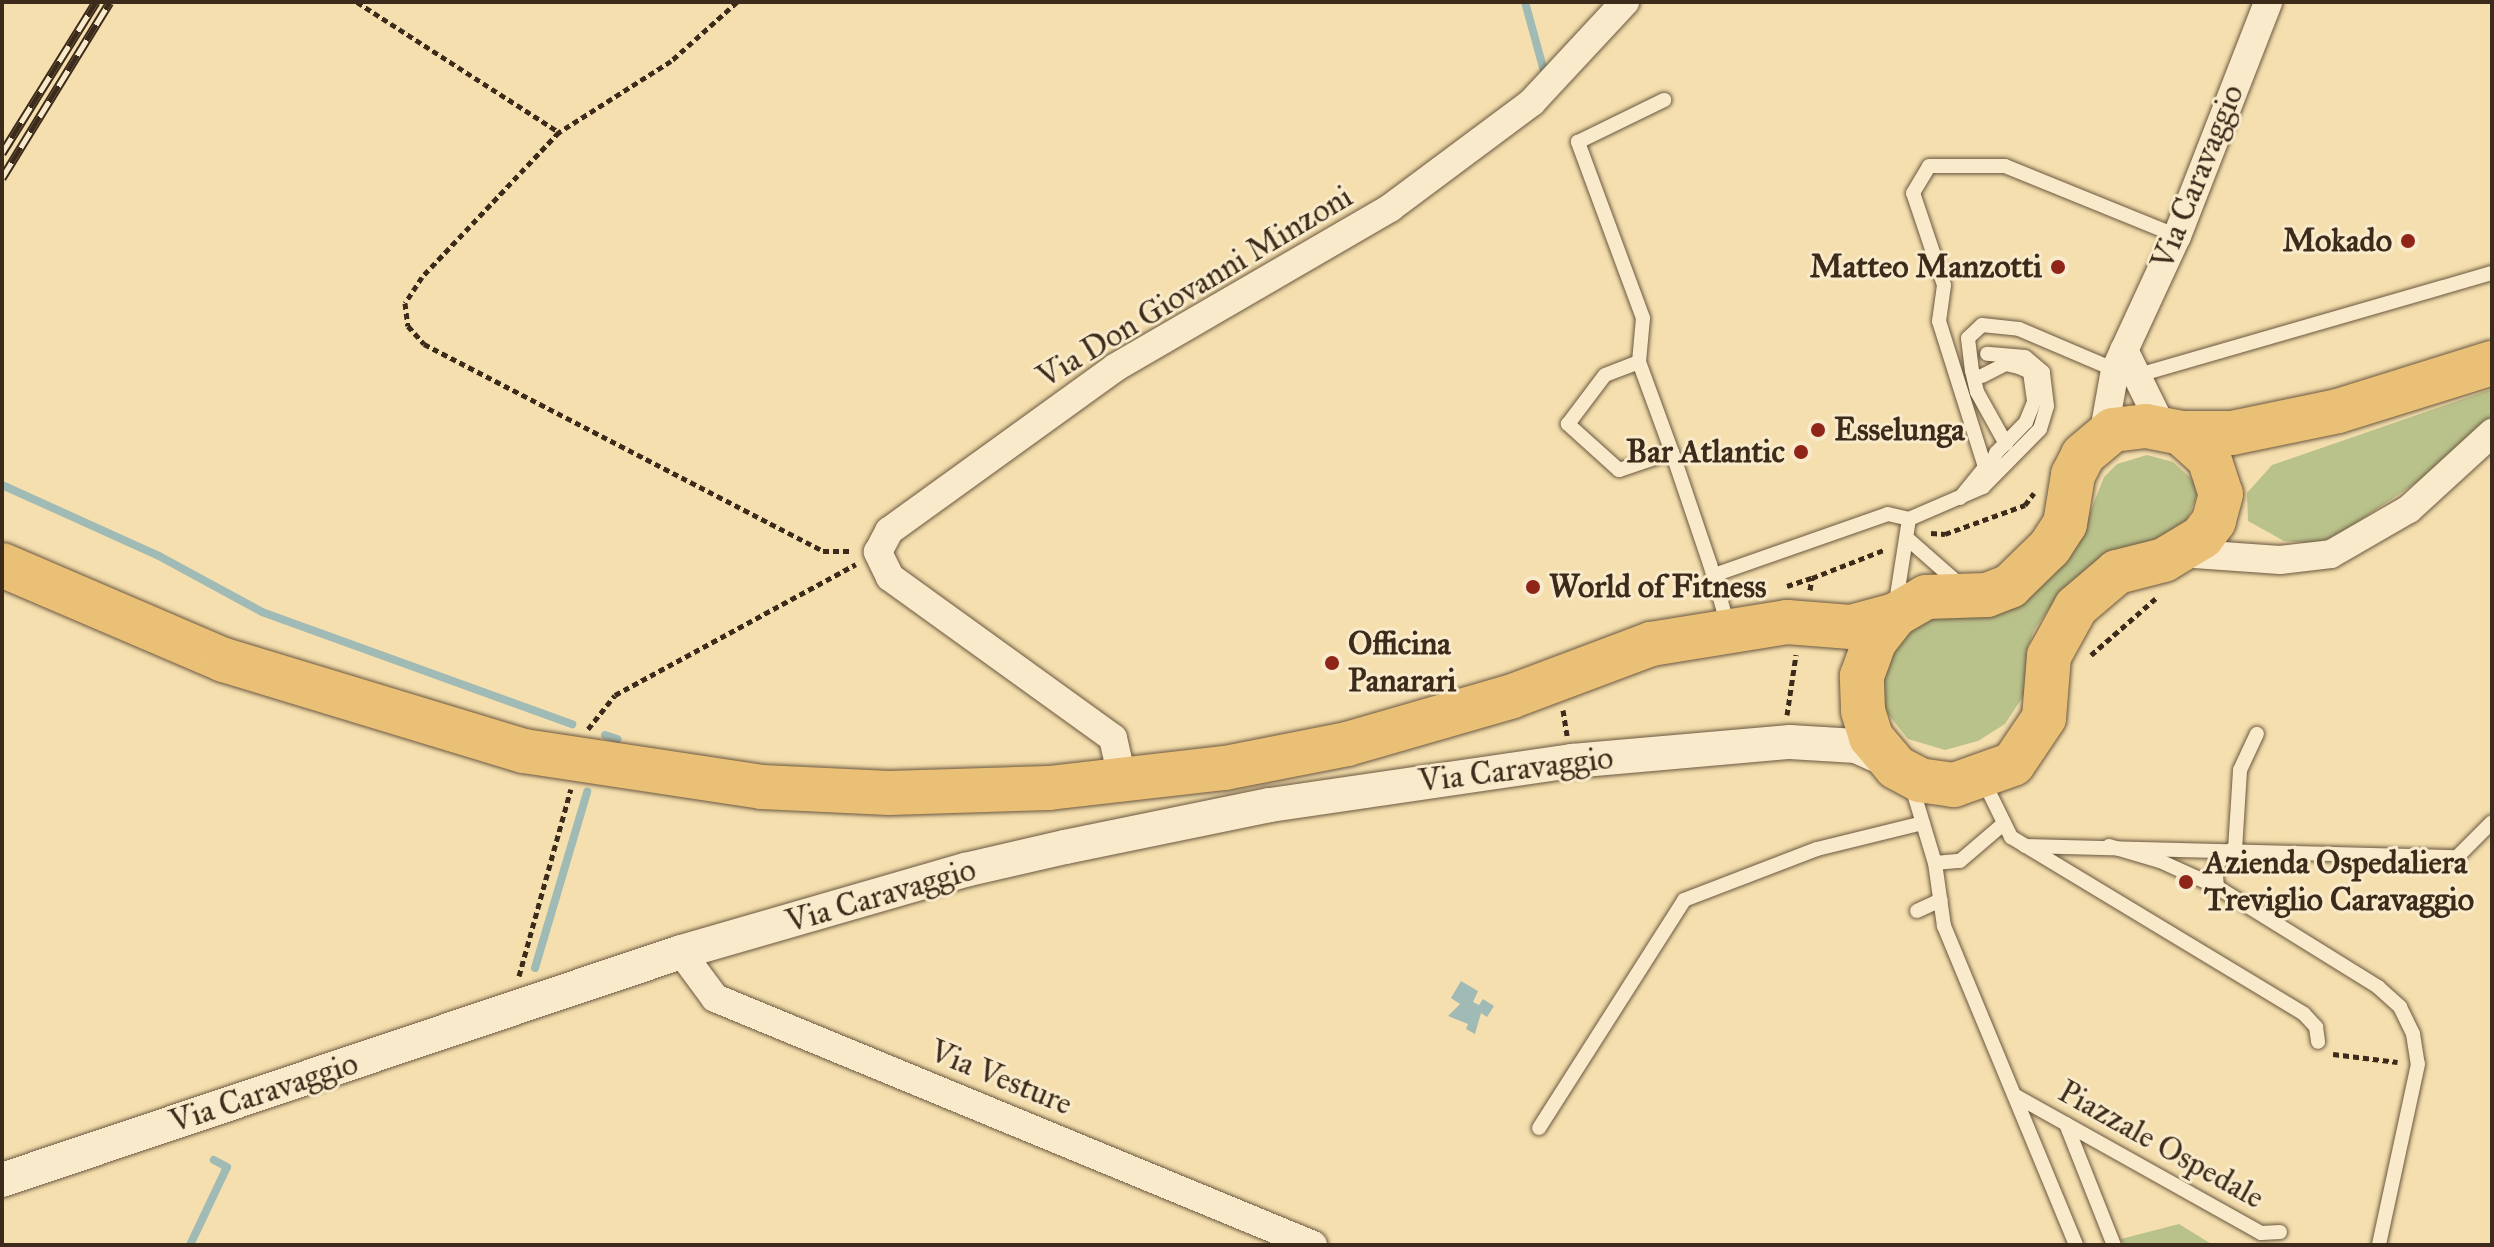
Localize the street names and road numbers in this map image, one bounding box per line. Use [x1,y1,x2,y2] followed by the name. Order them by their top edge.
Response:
[2144,79,2252,275] street label: Via Caravaggio
[1030,178,1360,396] street label: Via Don Giovanni Minzoni
[1417,739,1615,801] street label: Via Caravaggio
[782,851,980,941] street label: Via Caravaggio
[924,1032,1078,1124] street label: Via Vesture
[165,1045,363,1141] street label: Via Caravaggio
[2051,1073,2271,1217] street label: Piazzale Ospedale

